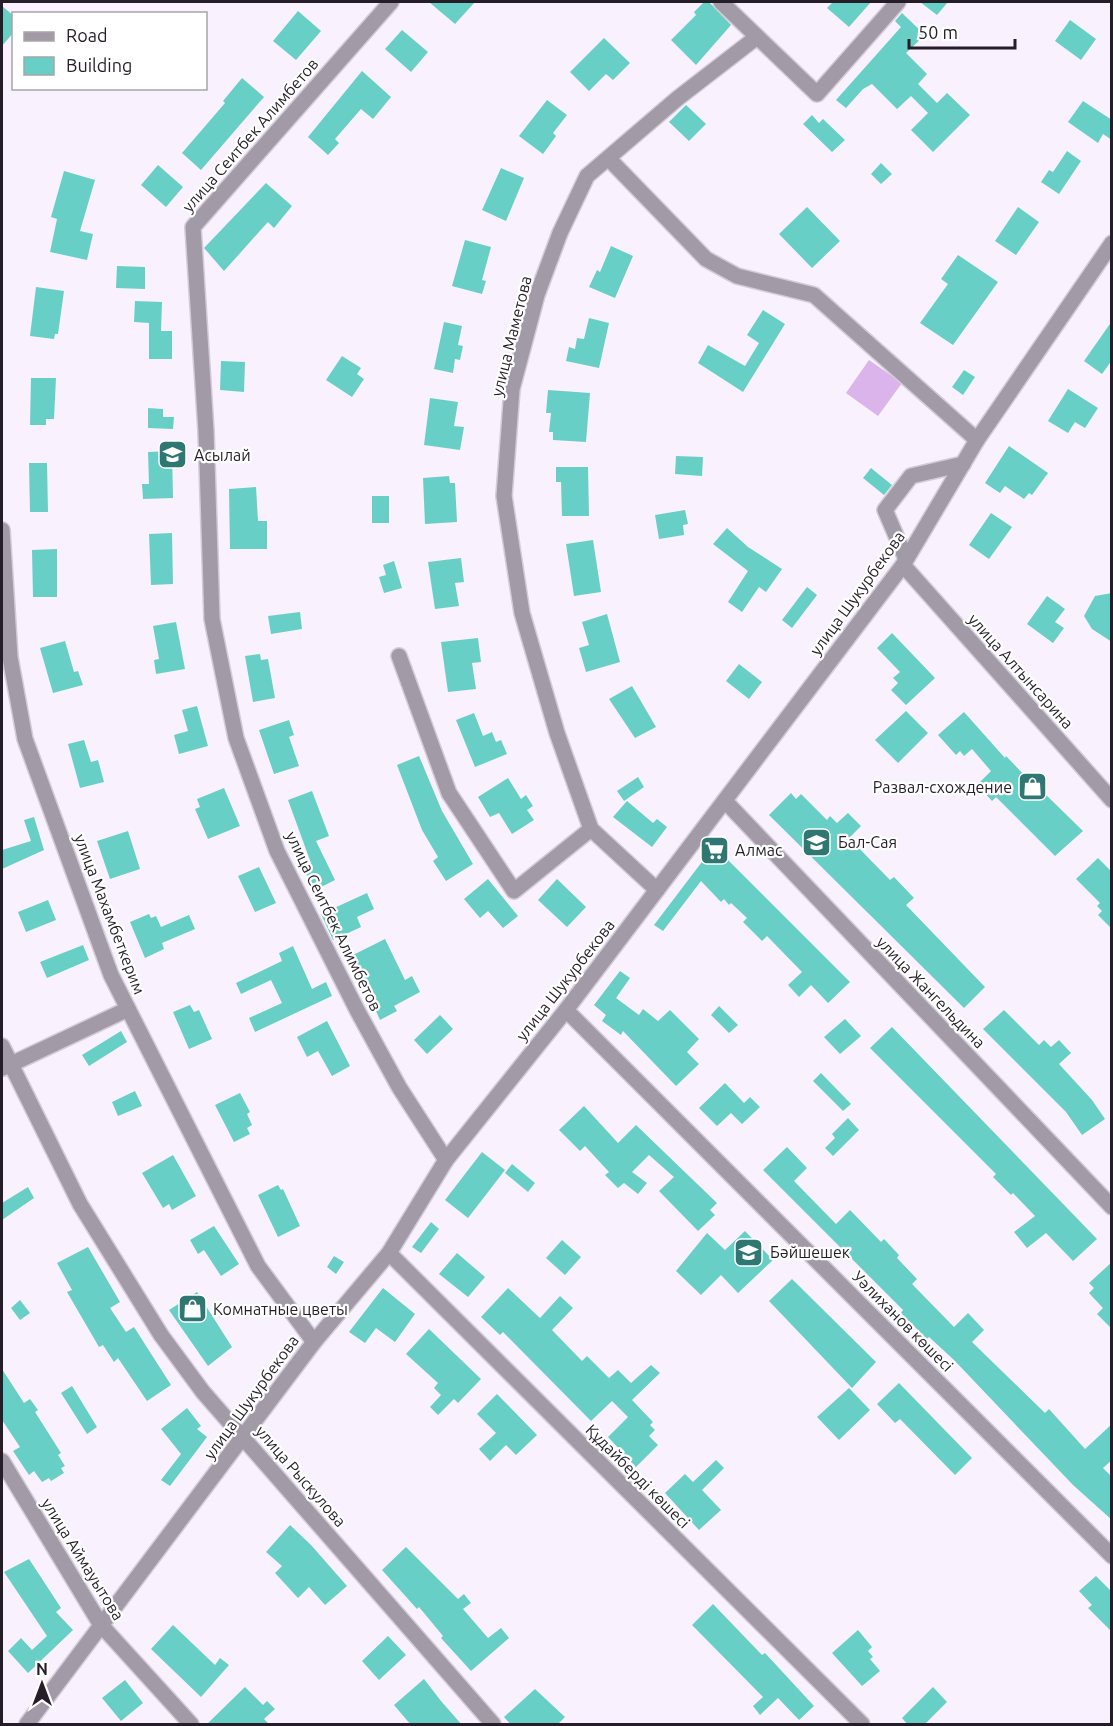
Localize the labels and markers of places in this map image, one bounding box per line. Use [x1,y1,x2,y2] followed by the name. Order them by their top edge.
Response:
[157,439,189,471] school or university icon: Асылай
[194,446,251,464] place label: Асылай
[1017,771,1049,803] shop icon: Развал-схождение
[873,778,1012,796] place label: Развал-схождение
[801,826,833,858] school or university icon: Бал-Сая
[838,833,897,851] place label: Бал-Сая
[698,834,730,866] supermarket icon: Алмас
[735,841,783,859] place label: Алмас
[733,1236,765,1268] school or university icon: Бәйшешек
[770,1243,850,1261] place label: Бәйшешек
[176,1293,208,1325] shop icon: Комнатные цветы
[213,1300,348,1318] place label: Комнатные цветы

